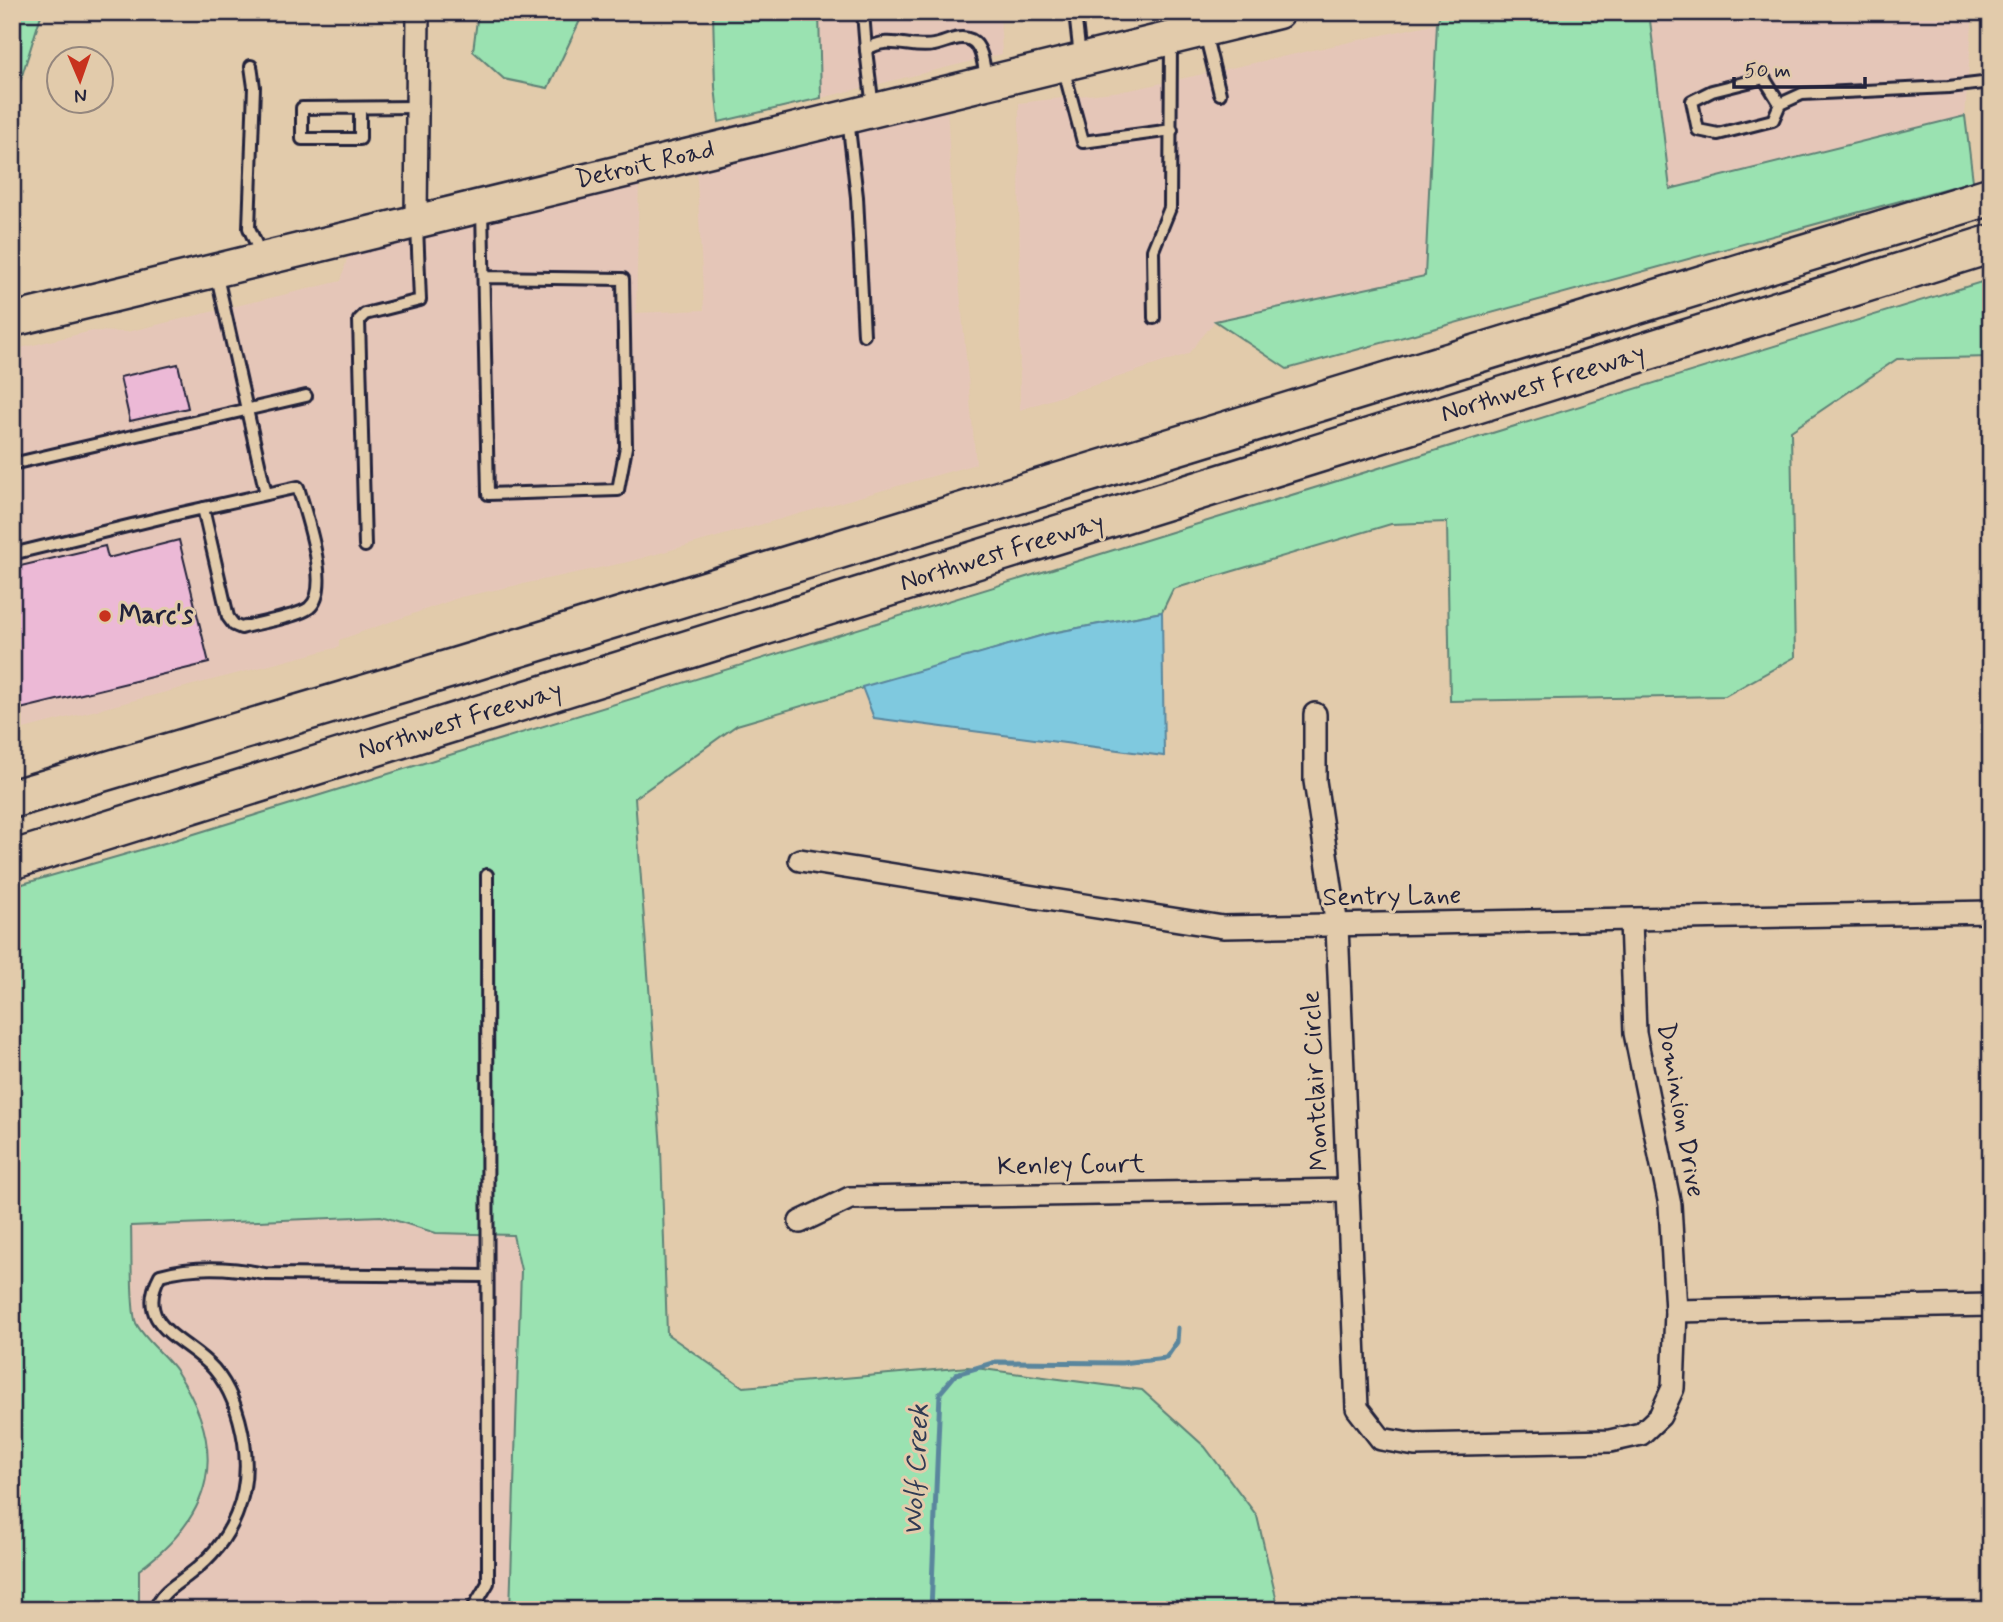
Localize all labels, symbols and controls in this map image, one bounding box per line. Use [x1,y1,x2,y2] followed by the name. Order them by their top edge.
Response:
[46,46,116,116] north arrow
[1734,46,1865,90] scale bar
[1744,57,1791,85] text: 50 m
[74,83,87,108] text: N
[572,132,718,198] street label: Detroit Road
[1437,337,1649,431] street label: Northwest Freeway
[896,506,1108,600] street label: Northwest Freeway
[119,599,194,633] place label: Marc's
[97,608,113,624] marker: Marc's
[354,674,566,768] street label: Northwest Freeway
[1322,879,1462,915] street label: Sentry Lane
[1294,990,1338,1172] street label: Montclair Circle
[1648,1020,1712,1200] street label: Dominion Drive
[997,1148,1145,1184] street label: Kenley Court
[895,1403,939,1537] water label: Wolf Creek

